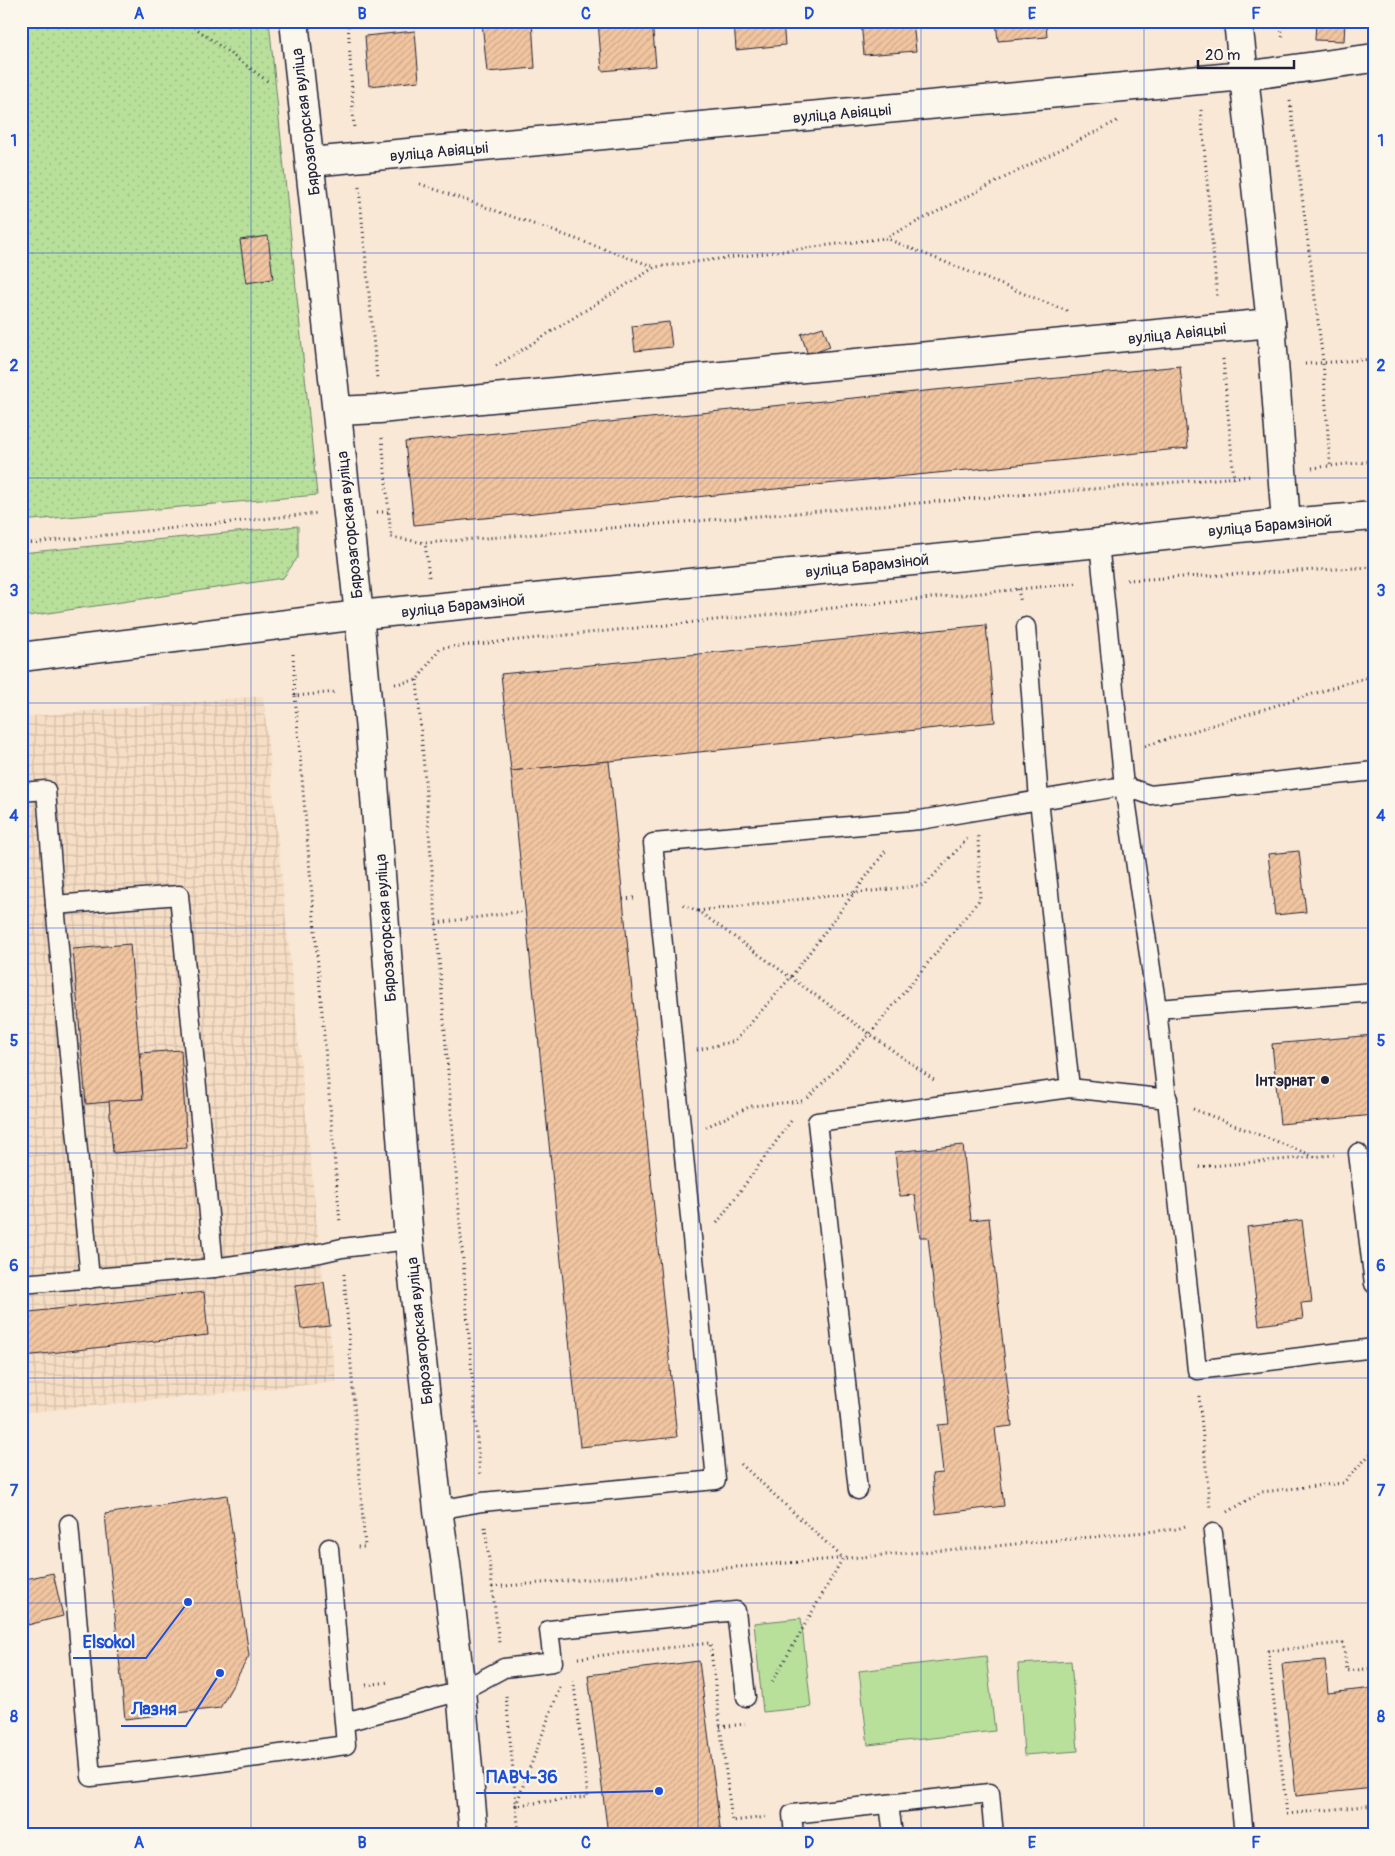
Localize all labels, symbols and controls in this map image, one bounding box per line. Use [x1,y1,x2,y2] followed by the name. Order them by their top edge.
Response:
[134,4,145,24] text: A
[357,4,367,24] text: B
[581,4,591,24] text: C
[804,4,814,24] text: D
[1028,4,1037,24] text: E
[1251,4,1261,24] text: F
[1198,38,1294,70] scale bar
[1205,46,1240,65] text: 20 m
[287,47,325,197] street label: Бярозагорская вуліца
[792,100,892,128] street label: вуліца Авіяцыі
[11,131,17,151] text: 1
[1378,131,1384,151] text: 1
[389,138,489,166] street label: вуліца Авіяцыі
[1127,319,1227,349] street label: вуліца Авіяцыі
[10,356,19,376] text: 2
[1377,356,1386,376] text: 2
[332,450,368,600] street label: Бярозагорская вуліца
[1207,511,1333,541] street label: вуліца Барамзіной
[804,550,930,582] street label: вуліца Барамзіной
[10,581,19,601] text: 3
[1377,581,1386,601] text: 3
[400,590,526,622] street label: вуліца Барамзіной
[9,806,19,826] text: 4
[1376,806,1386,826] text: 4
[371,853,401,1003] street label: Бярозагорская вуліца
[10,1031,19,1051] text: 5
[1377,1031,1386,1051] text: 5
[1255,1071,1316,1091] place label: Інтэрнат
[1319,1074,1331,1086] marker: Інтэрнат
[9,1256,19,1276] text: 6
[402,1256,438,1406] street label: Бярозагорская вуліца
[1376,1256,1386,1276] text: 6
[10,1481,19,1501] text: 7
[1377,1481,1386,1501] text: 7
[73,1625,146,1658] callout: Elsokol
[83,1631,135,1654] text: Elsokol
[121,1693,186,1726] callout: Лазня
[130,1698,177,1721] text: Лазня
[10,1707,18,1727] text: 8
[1377,1707,1385,1727] text: 8
[476,1760,568,1793] callout: ПАВЧ-36
[486,1766,558,1789] text: ПАВЧ-36
[134,1833,145,1853] text: A
[357,1833,367,1853] text: B
[581,1833,591,1853] text: C
[804,1833,814,1853] text: D
[1028,1833,1037,1853] text: E
[1251,1833,1261,1853] text: F

